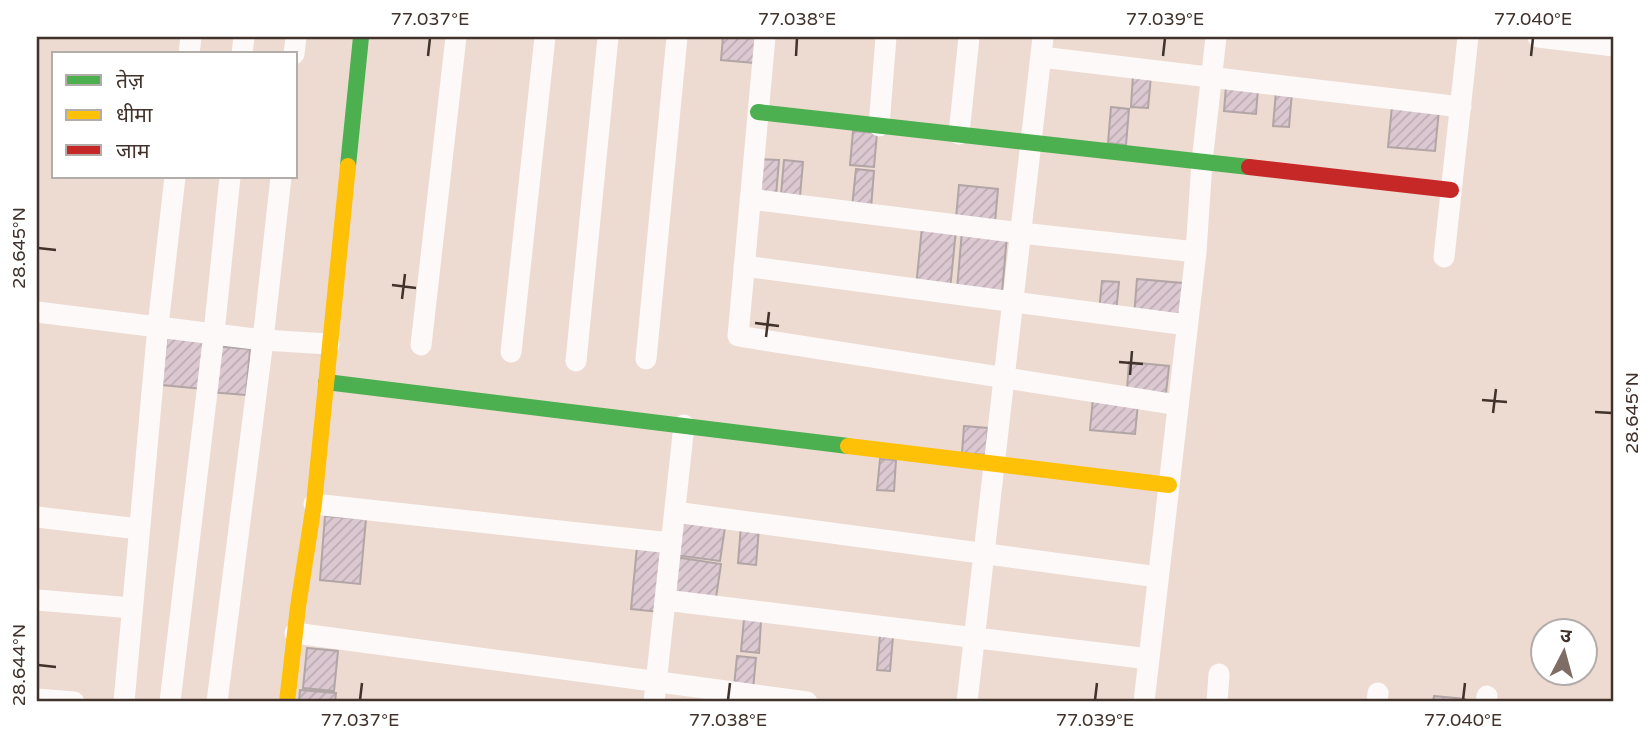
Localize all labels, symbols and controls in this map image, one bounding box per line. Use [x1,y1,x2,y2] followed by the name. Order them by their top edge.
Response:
[391,8,469,30] text: 77.037°E
[758,8,836,30] text: 77.038°E
[1126,8,1204,30] text: 77.039°E
[1494,8,1572,30] text: 77.040°E
[52,52,298,178] legend
[116,69,144,94] text: तेज़
[116,103,153,128] text: धीमा
[116,139,150,164] text: जाम
[8,207,30,289] text: 28.645°N
[1621,372,1643,454] text: 28.645°N
[1528,616,1598,686] north arrow
[8,624,30,706] text: 28.644°N
[1559,625,1573,648] text: उ
[321,709,399,731] text: 77.037°E
[689,709,767,731] text: 77.038°E
[1056,709,1134,731] text: 77.039°E
[1424,709,1502,731] text: 77.040°E

